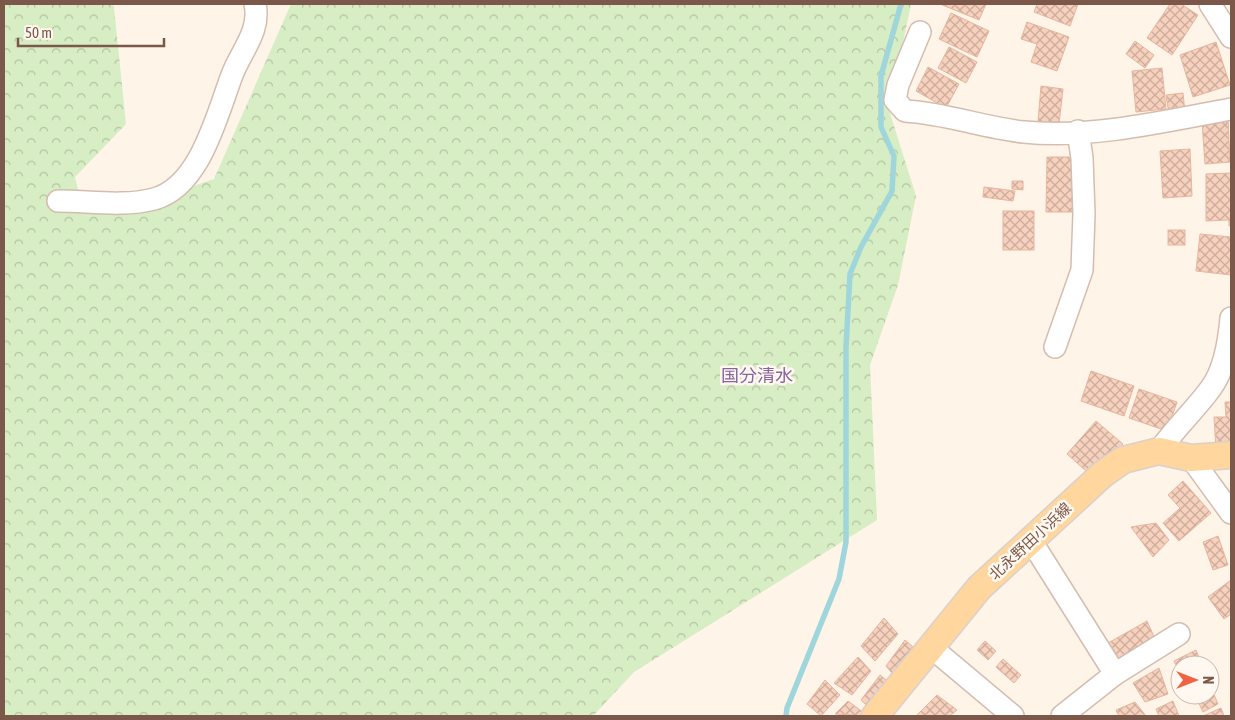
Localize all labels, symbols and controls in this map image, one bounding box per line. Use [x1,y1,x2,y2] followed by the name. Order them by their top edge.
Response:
[18,15,164,47] scale bar
[25,24,52,41] text: 50 m
[721,365,793,386] district label: 国分清水
[986,499,1074,583] street label: 北永野田小浜線
[1170,655,1220,705] north arrow
[1200,676,1216,684] text: N

